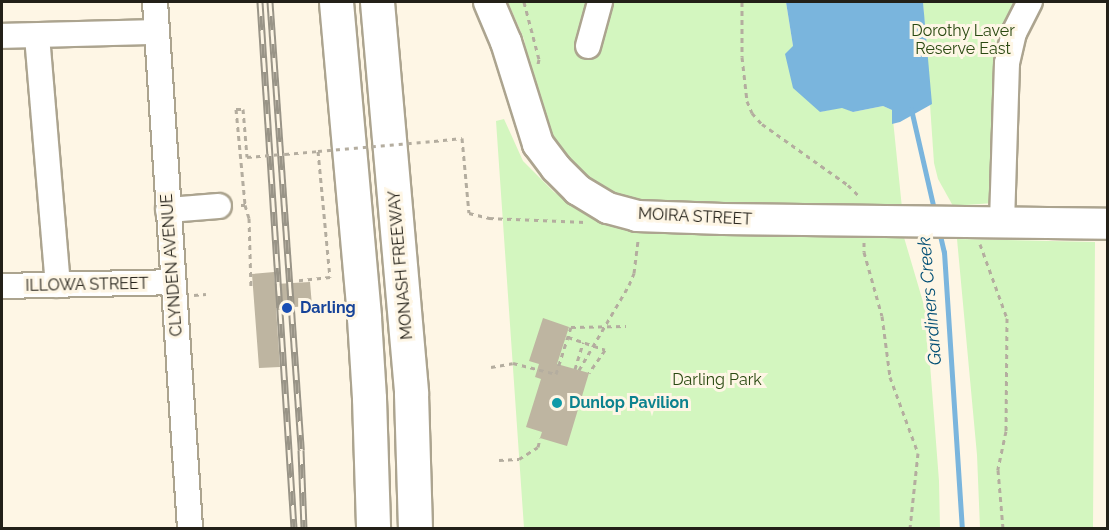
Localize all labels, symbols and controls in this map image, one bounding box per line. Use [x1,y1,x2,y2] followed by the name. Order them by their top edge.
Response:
[911,21,1015,59] park label: Dorothy Laver Reserve East
[385,190,417,340] street label: MONASH FREEWAY
[157,193,187,337] street label: CLYNDEN AVENUE
[637,204,753,230] street label: MOIRA STREET
[914,236,946,366] water label: Gardiners Creek
[25,274,149,296] street label: ILLOWA STREET
[300,298,356,318] place label: Darling
[278,299,296,317] marker: Darling
[672,370,762,390] park label: Darling Park
[569,393,689,413] place label: Dunlop Pavilion
[550,396,564,410] marker: Dunlop Pavilion

